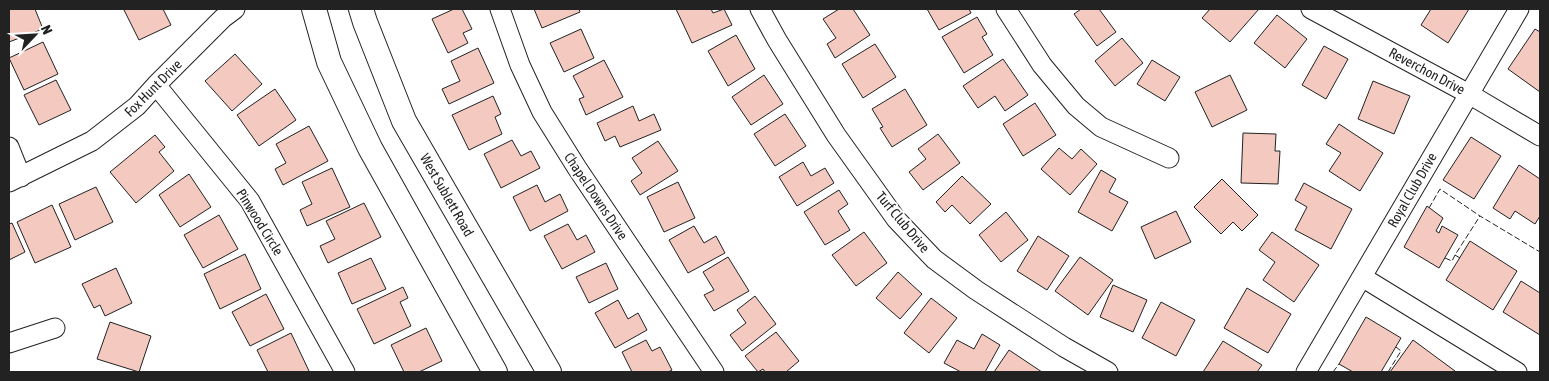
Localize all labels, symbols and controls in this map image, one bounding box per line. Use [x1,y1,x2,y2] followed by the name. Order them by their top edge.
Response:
[10,10,60,60] north arrow
[38,22,56,37] text: N
[1386,44,1468,98] street label: Reverchon Drive
[121,56,185,120] street label: Fox Hunt Drive
[561,149,631,243] street label: Chapel Downs Drive
[1384,150,1440,230] street label: Royal Club Drive
[417,151,477,239] street label: West Sublett Road
[233,186,287,258] street label: Pinwood Circle
[873,188,933,256] street label: Turf Club Drive

